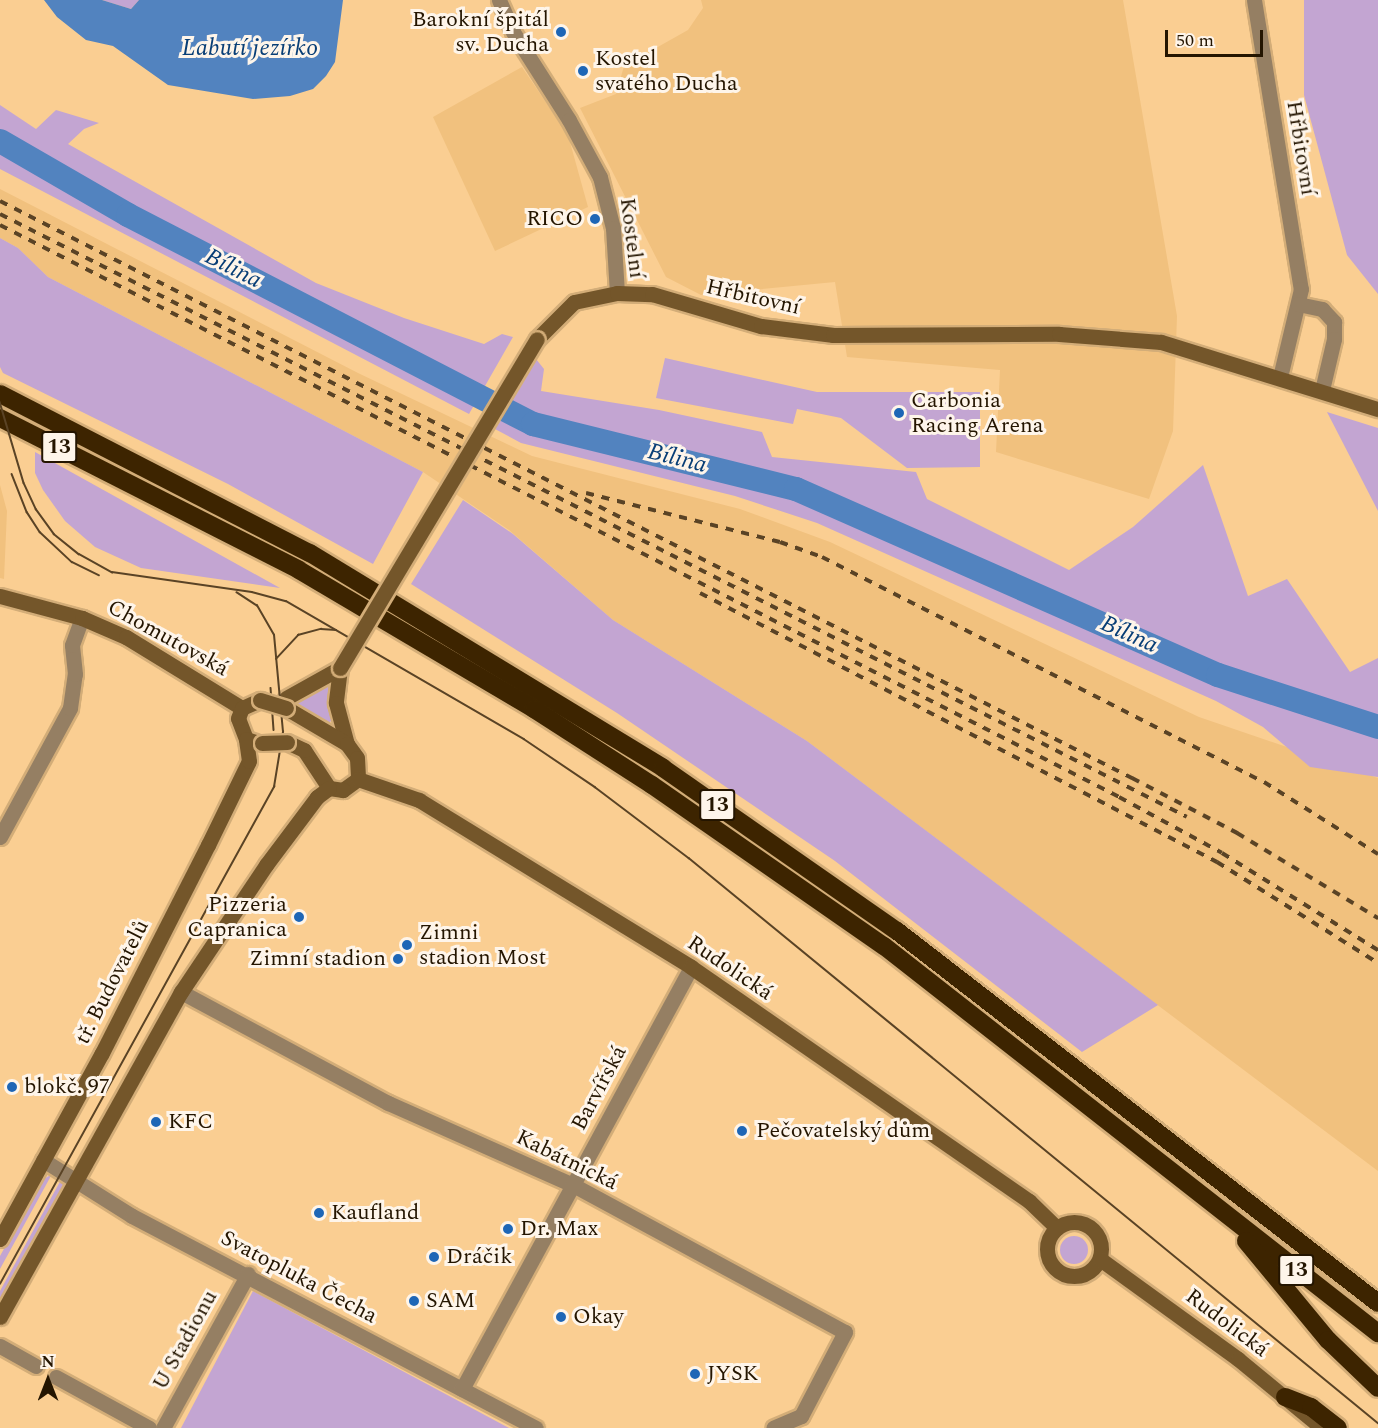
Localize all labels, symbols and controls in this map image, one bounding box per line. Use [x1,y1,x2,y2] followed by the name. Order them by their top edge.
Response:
[412,6,549,57] place label: Barokní špitál sv. Ducha
[1168,18,1266,56] scale bar
[554,25,568,39] marker: Barokní špitál sv. Ducha
[1176,27,1214,54] text: 50 m
[182,35,318,63] water label: Labutí jezírko
[595,45,738,96] place label: Kostel svatého Ducha
[576,64,590,78] marker: Kostel svatého Ducha
[1280,99,1322,197] street label: Hřbitovní
[614,196,650,280] street label: Kostelní
[526,206,583,232] place label: RICO
[588,212,602,226] marker: RICO
[200,243,266,295] water label: Bílina
[703,273,803,321] street label: Hřbitovní
[911,387,1043,439] place label: Carbonia Racing Arena
[892,406,906,420] marker: Carbonia Racing Arena
[41,429,77,465] road number: 13
[645,438,709,480] water label: Bílina
[103,594,233,682] street label: Chomutovská
[1096,610,1162,660] water label: Bílina
[699,787,735,823] road number: 13
[187,891,287,942] place label: Pizzeria Capranica
[292,910,306,924] marker: Pizzeria Capranica
[69,915,155,1049] street label: tř. Budovatelů
[419,919,546,970] place label: Zimni stadion Most
[682,930,778,1006] street label: Rudolická
[400,938,414,952] marker: Zimni stadion Most
[249,946,386,972] place label: Zimní stadion
[391,952,405,966] marker: Zimní stadion
[566,1041,632,1135] street label: Barvířská
[24,1074,110,1100] place label: blokč. 97
[5,1080,19,1094] marker: blokč. 97
[168,1109,213,1135] place label: KFC
[149,1115,163,1129] marker: KFC
[756,1118,930,1144] place label: Pečovatelský dům
[733,1122,751,1140] marker: Pečovatelský dům
[512,1124,622,1196] street label: Kabátnická
[331,1200,419,1226] place label: Kaufland
[312,1206,326,1220] marker: Kaufland
[520,1216,598,1242] place label: Dr. Max
[501,1222,515,1236] marker: Dr. Max
[216,1225,382,1329] street label: Svatopluka Čecha
[446,1244,512,1270] place label: Dráčik
[427,1250,441,1264] marker: Dráčik
[1278,1252,1314,1288] road number: 13
[1180,1283,1274,1363] street label: Rudolická
[147,1286,223,1394] street label: U Stadionu
[426,1288,475,1314] place label: SAM
[407,1294,421,1308] marker: SAM
[573,1304,624,1330] place label: Okay
[554,1310,568,1324] marker: Okay
[18,1350,78,1410] north arrow
[41,1350,55,1374] text: N
[707,1361,758,1387] place label: JYSK
[688,1367,702,1381] marker: JYSK

